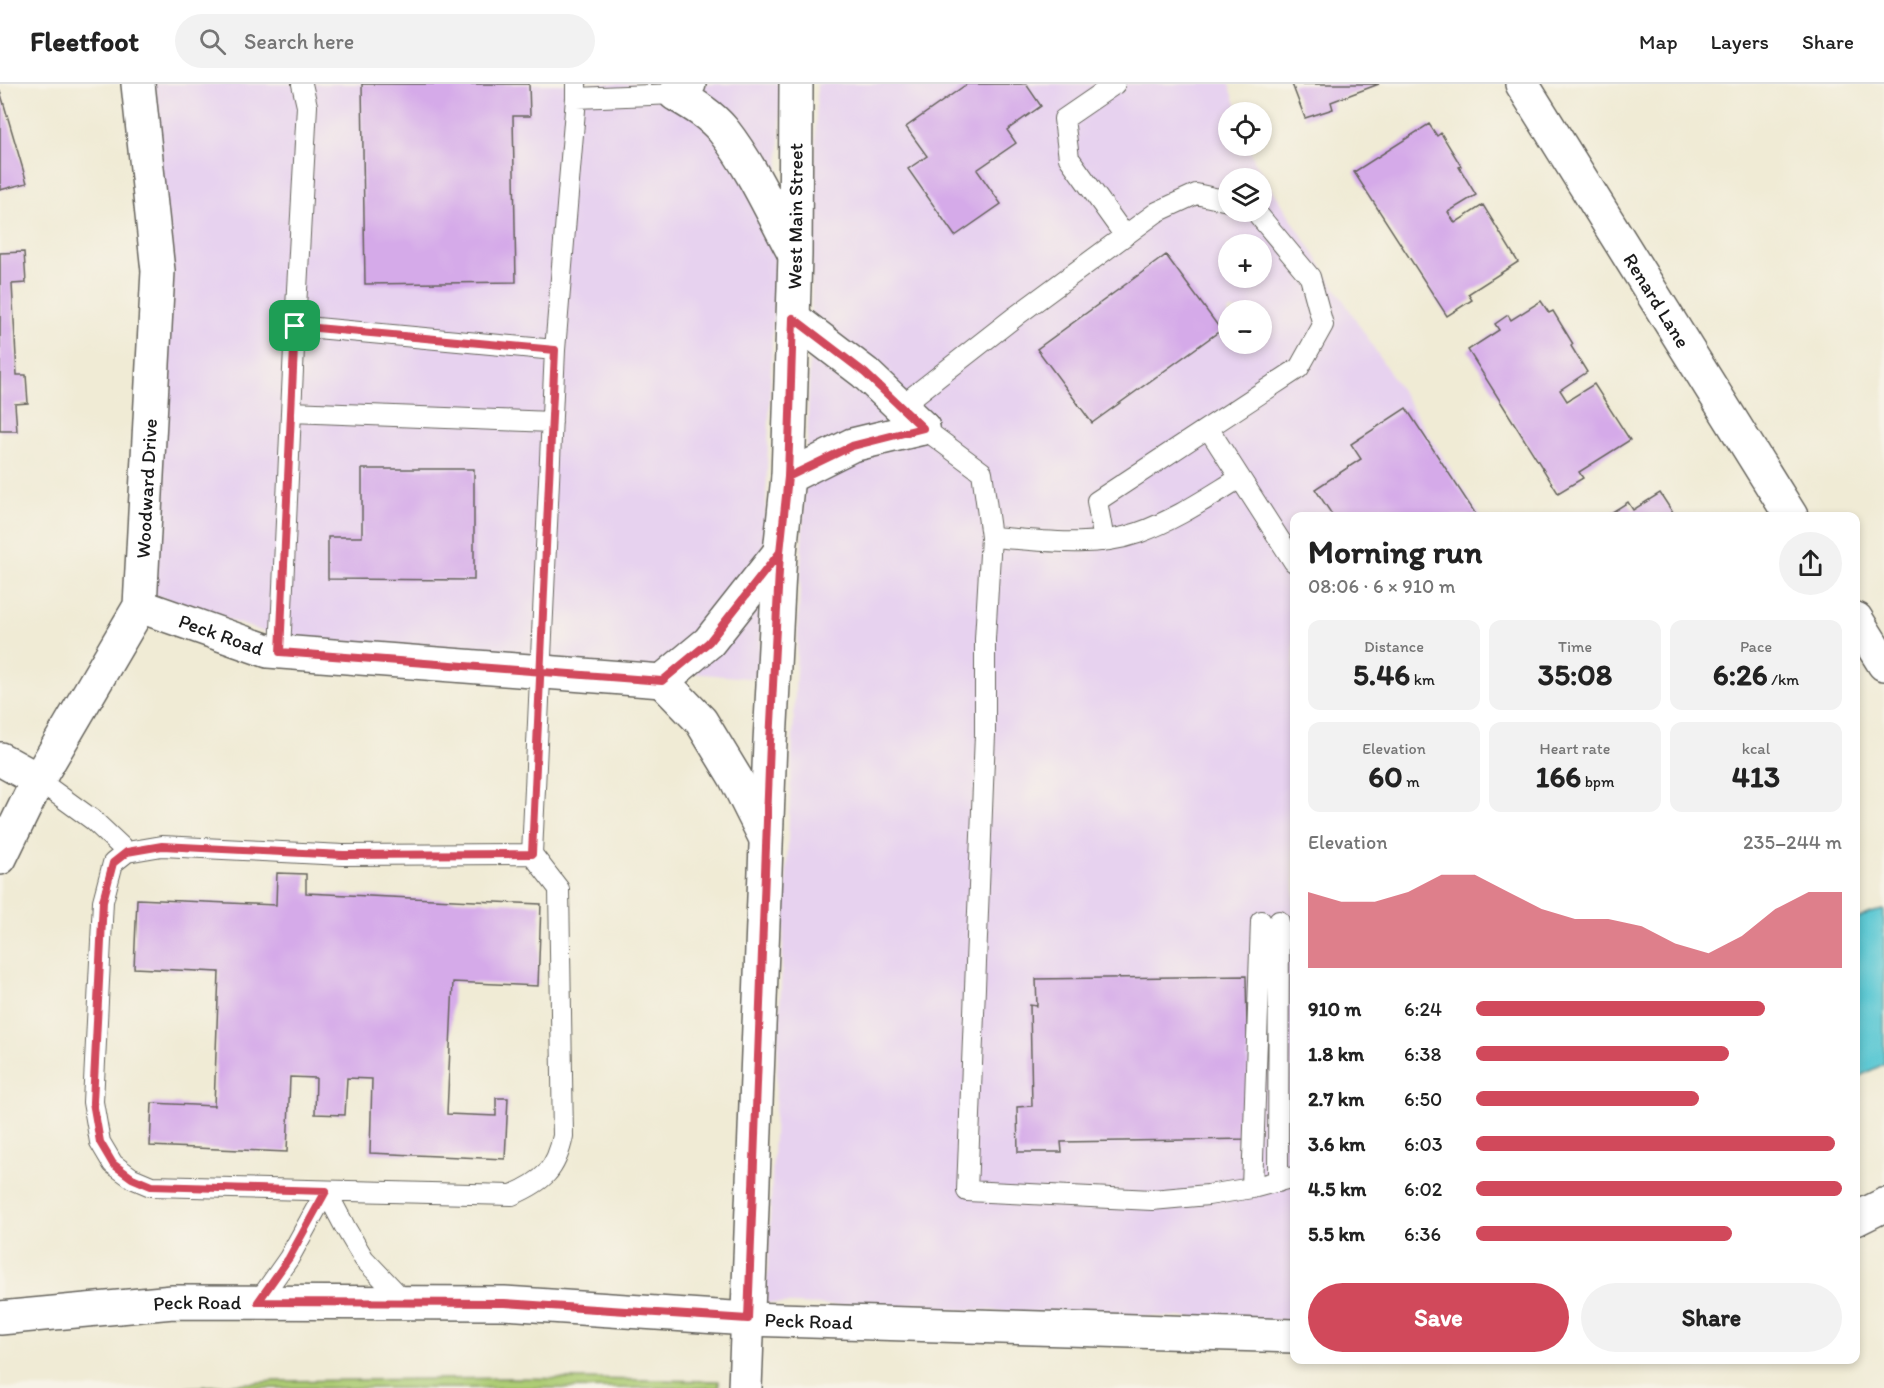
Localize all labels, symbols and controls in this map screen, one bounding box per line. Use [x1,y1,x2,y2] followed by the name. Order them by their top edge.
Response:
[175,14,595,68] search box
[30,24,139,58] text: Fleetfoot
[196,25,229,58] icon: search
[244,28,354,55] text: Search here
[1639,29,1678,54] text: Map
[1711,29,1769,54] text: Layers
[1802,29,1854,54] text: Share
[1218,102,1272,354] map controls
[1218,102,1272,156] button: locate
[782,143,808,290] street label: West Main Street
[1218,168,1272,222] button: layers
[1218,234,1272,288] button: +
[1618,249,1695,352] street label: Renard Lane
[269,300,320,351] pin
[1218,300,1272,354] button: −
[278,309,311,342] icon: arrive
[131,418,162,559] street label: Woodward Drive
[1308,532,1483,571] text: Morning run
[1779,532,1842,595] button: share
[1308,574,1456,598] text: 08:06 · 6 × 910 m
[175,609,267,661] street label: Peck Road
[1364,637,1424,656] text: Distance
[1558,637,1592,656] text: Time
[1740,637,1772,656] text: Pace
[1353,656,1410,693] text: 5.46
[1538,656,1612,693] text: 35:08
[1713,656,1768,693] text: 6:26
[1410,670,1435,689] text: km
[1768,670,1799,689] text: /km
[1362,739,1426,758] text: Elevation
[1540,739,1610,758] text: Heart rate
[1742,739,1770,758] text: kcal
[1368,758,1403,795] text: 60
[1536,758,1581,795] text: 166
[1732,758,1780,795] text: 413
[1403,772,1420,791] text: m
[1581,772,1614,791] text: bpm
[1308,830,1387,854] text: Elevation
[1743,830,1842,854] text: 235–244 m
[1308,997,1361,1021] text: 910 m
[1404,997,1442,1021] text: 6:24
[1308,1042,1364,1066] text: 1.8 km
[1404,1042,1441,1066] text: 6:38
[1308,1087,1364,1111] text: 2.7 km
[1404,1087,1442,1111] text: 6:50
[1308,1132,1365,1156] text: 3.6 km
[1404,1132,1443,1156] text: 6:03
[1308,1177,1366,1201] text: 4.5 km
[1404,1177,1442,1201] text: 6:02
[1308,1222,1365,1246] text: 5.5 km
[1404,1222,1441,1246] text: 6:36
[1308,1283,1569,1352] button: Save
[1581,1283,1842,1352] button: Share
[152,1290,242,1316] street label: Peck Road
[764,1308,853,1334] street label: Peck Road

